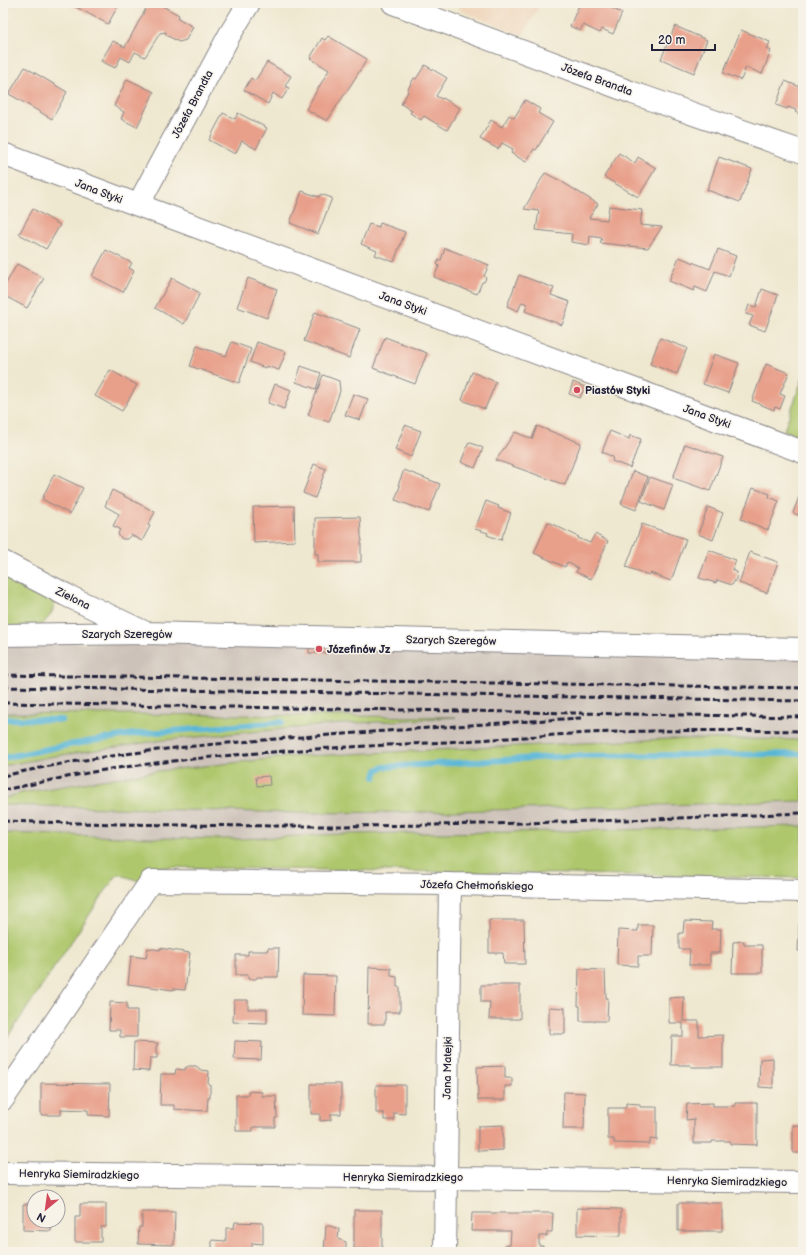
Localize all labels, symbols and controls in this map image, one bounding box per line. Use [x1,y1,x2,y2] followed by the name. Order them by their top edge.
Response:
[652,26,715,52] scale bar
[658,33,685,48] text: 20 m
[559,61,634,98] street label: Józefa Brandta
[169,68,216,140] street label: Józefa Brandta
[73,176,124,206] street label: Jana Styki
[377,289,429,318] street label: Jana Styki
[585,384,650,397] place label: Piastów Styki
[572,385,582,395] marker: Piastów Styki
[681,402,733,431] street label: Jana Styki
[52,584,92,612] street label: Zielona
[82,628,173,641] street label: Szarych Szeregów
[406,633,497,648] street label: Szarych Szeregów
[327,643,391,656] place label: Józefinów Jz
[314,644,324,654] marker: Józefinów Jz
[420,878,534,893] street label: Józefa Chełmońskiego
[440,1036,455,1100] street label: Jana Matejki
[19,1167,139,1182] street label: Henryka Siemiradzkiego
[343,1171,463,1184] street label: Henryka Siemiradzkiego
[667,1174,787,1189] street label: Henryka Siemiradzkiego
[26,1189,66,1229] north arrow
[35,1210,48,1225] text: N

